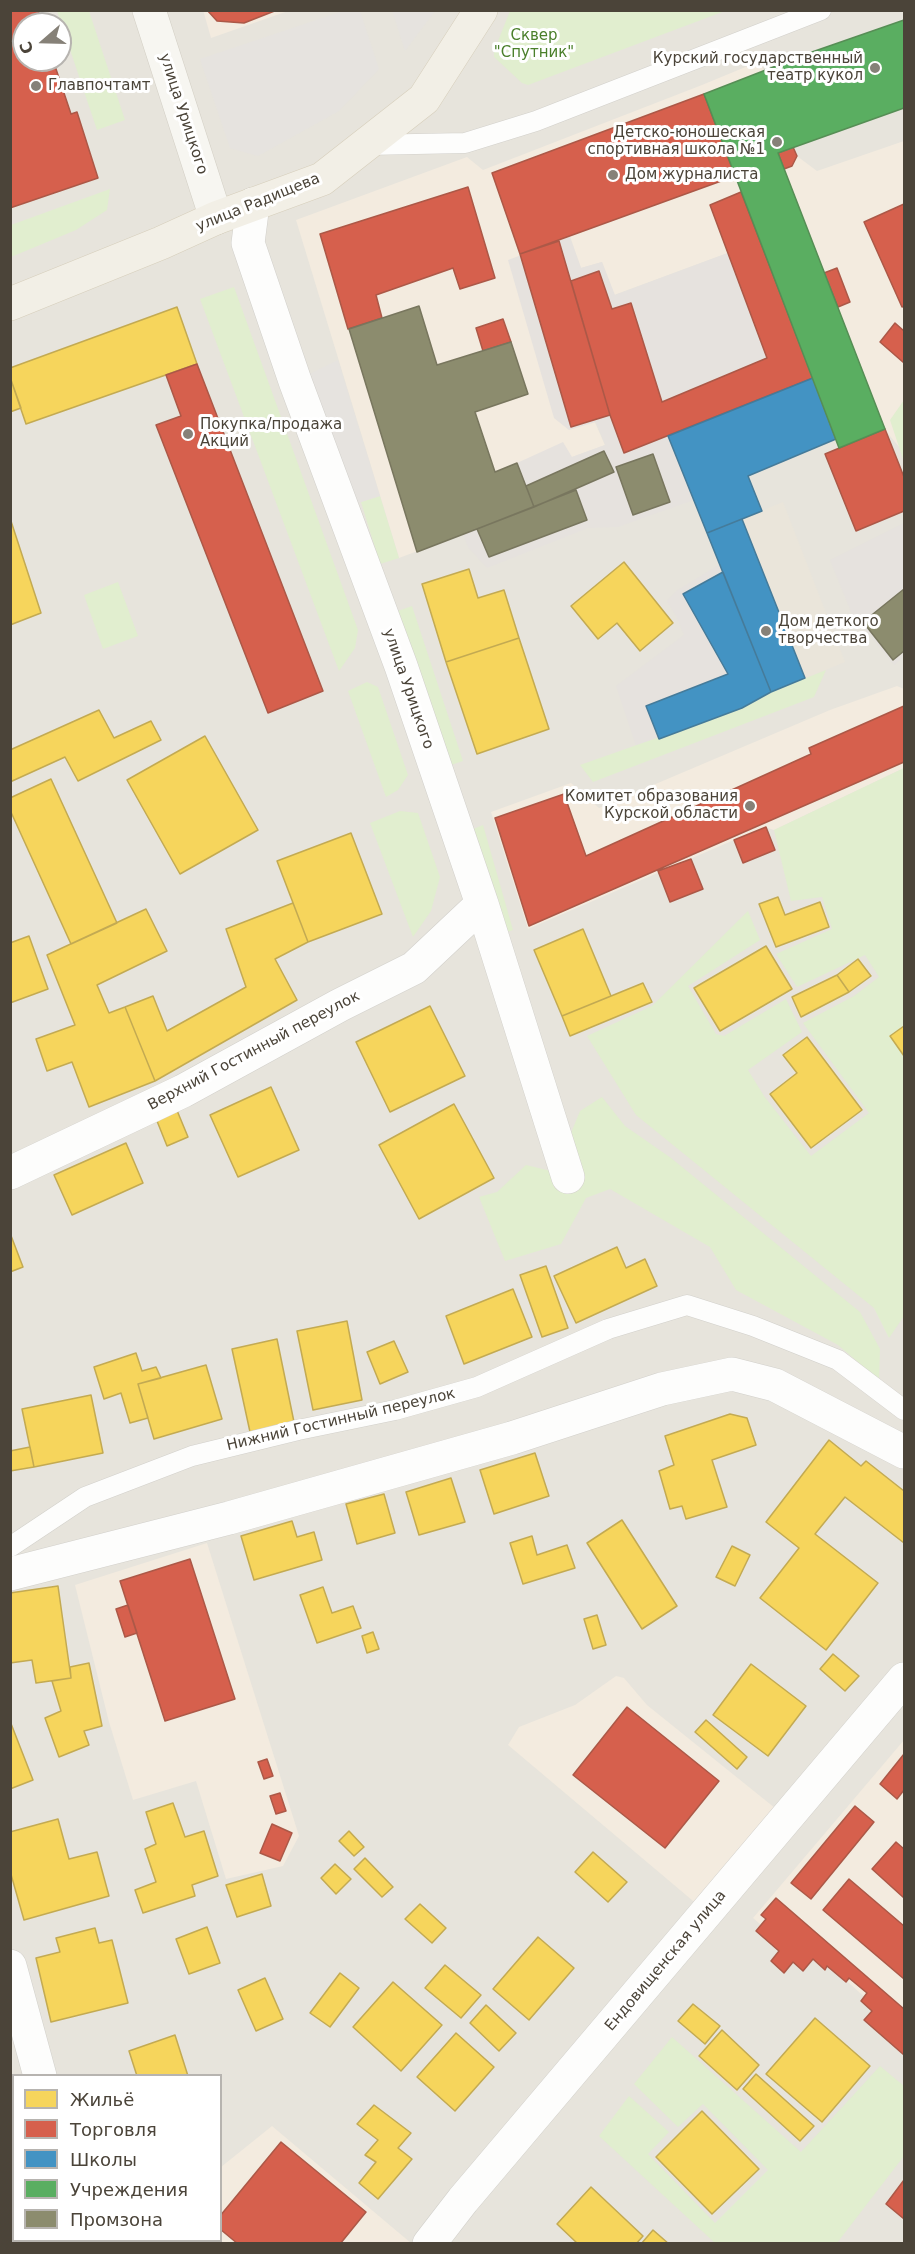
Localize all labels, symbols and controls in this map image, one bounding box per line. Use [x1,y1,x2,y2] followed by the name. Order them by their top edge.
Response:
[12,12,72,72] north arrow
[494,27,574,62] park label: Сквер "Спутник"
[16,39,37,56] text: С
[653,50,863,85] place label: Курский государственный театр кукол
[155,51,211,177] street label: улица Урицкого
[868,61,882,75] marker: Курский государственный театр кукол
[48,77,151,95] place label: Главпочтамт
[29,79,43,93] marker: Главпочтамт
[587,124,765,159] place label: Детско-юношеская спортивная школа №1
[770,135,784,149] marker: Детско-юношеская спортивная школа №1
[625,166,758,184] place label: Дом журналиста
[606,168,620,182] marker: Дом журналиста
[193,170,323,236] street label: улица Радищева
[200,416,342,451] place label: Покупка/продажа Акций
[181,427,195,441] marker: Покупка/продажа Акций
[778,613,879,648] place label: Дом деткого творчества
[759,624,773,638] marker: Дом деткого творчества
[379,626,437,752] street label: улица Урицкого
[565,788,738,823] place label: Комитет образования Курской области
[743,799,757,813] marker: Комитет образования Курской области
[145,987,363,1115] street label: Верхний Гостинный переулок
[225,1385,457,1455] street label: Нижний Гостинный переулок
[602,1887,730,2035] street label: Ендовищенская улица
[12,2074,222,2242] legend
[70,2089,134,2110] text: Жильё
[70,2119,157,2140] text: Торговля
[70,2149,137,2170] text: Школы
[70,2179,188,2200] text: Учреждения
[70,2209,163,2230] text: Промзона

